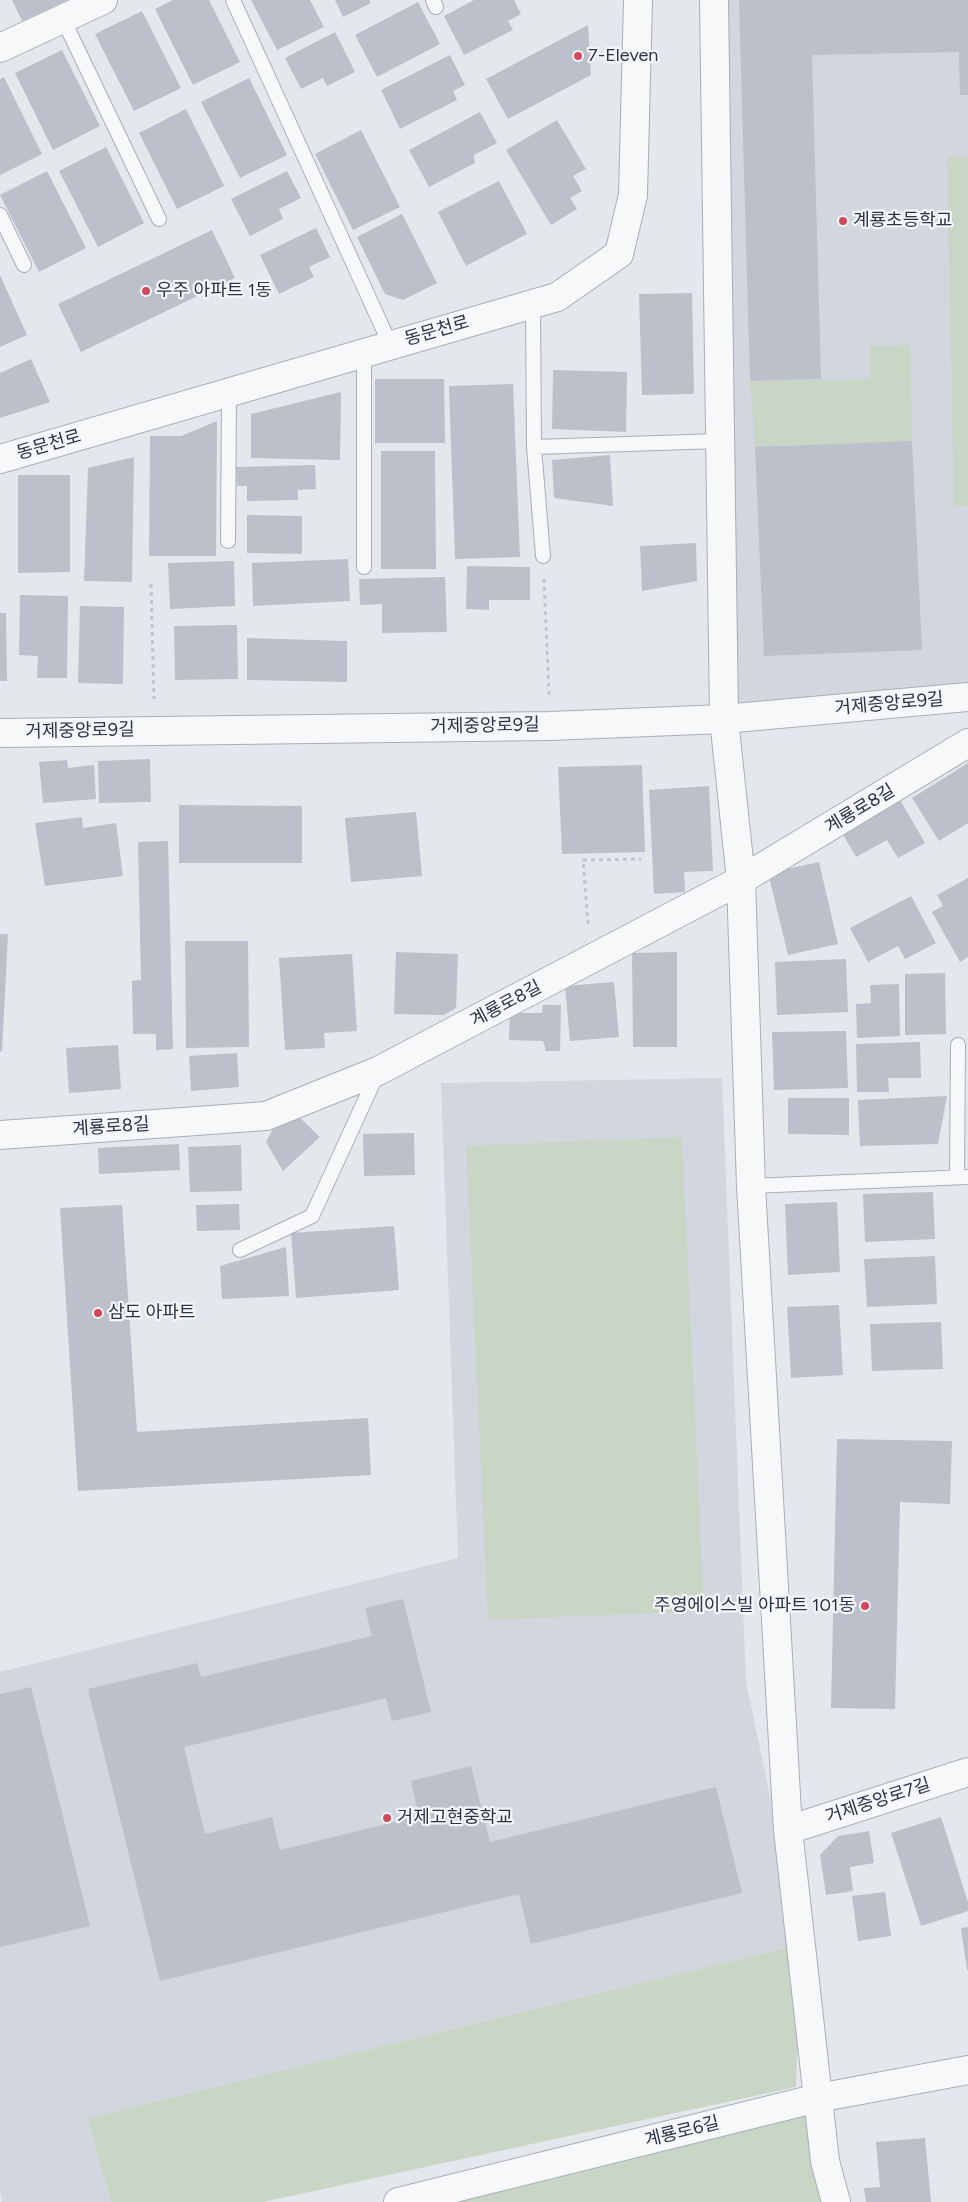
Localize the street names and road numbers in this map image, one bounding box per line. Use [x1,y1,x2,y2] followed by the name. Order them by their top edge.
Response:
[402,311,472,351] street label: 동문천로
[14,425,84,465] street label: 동문천로
[833,688,945,720] street label: 거제중앙로9길
[430,714,540,738] street label: 거제중앙로9길
[25,719,135,743] street label: 거제중앙로9길
[821,780,899,838] street label: 계룡로8길
[467,976,545,1032] street label: 계룡로8길
[72,1114,150,1140] street label: 계룡로8길
[823,1774,933,1828] street label: 거제중앙로7길
[642,2112,722,2152] street label: 계룡로6길

